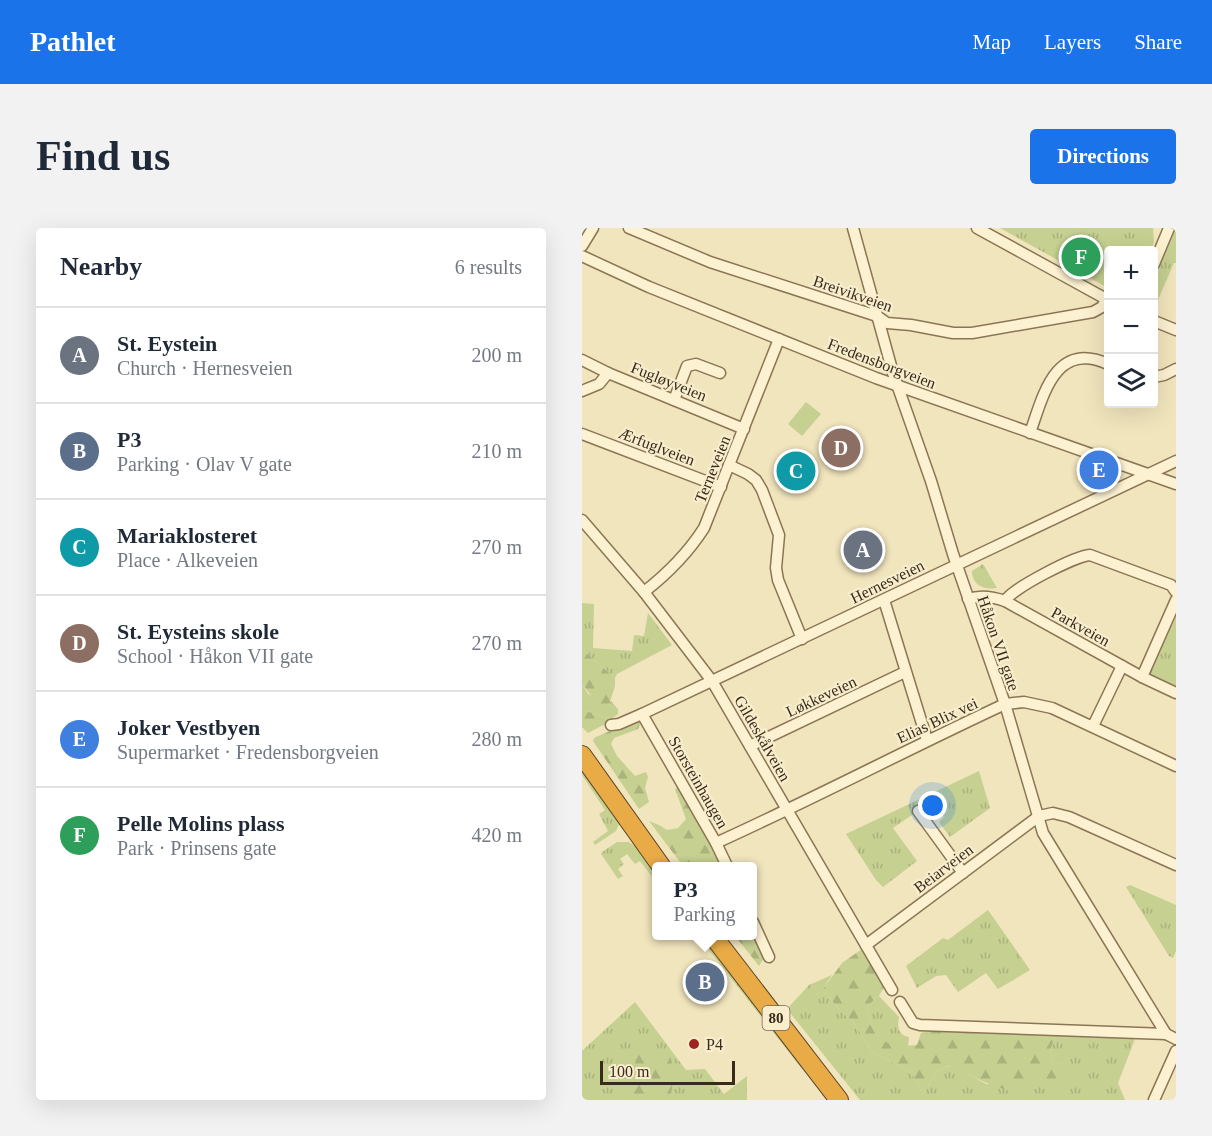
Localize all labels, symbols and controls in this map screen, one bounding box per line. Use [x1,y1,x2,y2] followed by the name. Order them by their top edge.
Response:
[30,26,116,57] text: Pathlet
[973,30,1011,54] text: Map
[1044,30,1101,54] text: Layers
[1134,30,1182,54] text: Share
[1030,129,1176,184] button: Directions
[36,133,170,179] text: Find us
[1062,234,1100,279] pin: F
[1104,246,1158,408] map controls
[1104,246,1158,300] button: +
[60,252,142,281] text: Nearby
[455,256,522,278] text: 6 results
[811,272,895,315] street label: Breivikveien
[1104,300,1158,354] button: −
[117,331,217,356] text: St. Eystein
[825,335,938,393] street label: Fredensborgveien
[72,344,87,366] text: A
[471,344,522,366] text: 200 m
[1104,354,1158,408] button: layers
[117,357,293,379] text: Church · Hernesveien
[628,359,709,405] street label: Fugløyveien
[616,424,697,470] street label: Ærfuglveien
[822,426,860,470] pin: D
[117,427,141,452] text: P3
[691,433,734,505] street label: Terneveien
[73,440,86,462] text: B
[471,440,522,462] text: 210 m
[776,448,816,494] pin: C
[1080,448,1118,492] pin: E
[117,453,292,475] text: Parking · Olav V gate
[117,523,257,548] text: Mariaklosteret
[844,528,882,572] pin: A
[72,536,87,558] text: C
[471,536,522,558] text: 270 m
[117,549,258,571] text: Place · Alkeveien
[848,556,927,607] street label: Hernesveien
[973,593,1023,693] street label: Håkon VII gate
[1049,603,1113,649] street label: Parkveien
[117,619,279,644] text: St. Eysteins skole
[72,632,87,654] text: D
[471,632,522,654] text: 270 m
[117,645,313,667] text: School · Håkon VII gate
[783,673,859,720] street label: Løkkeveien
[731,692,794,784] street label: Gildeskålveien
[894,694,981,747] street label: Elias Blix vei
[117,715,260,740] text: Joker Vestbyen
[73,728,86,750] text: E
[471,728,522,750] text: 280 m
[665,733,732,832] street label: Storsteinhaugen
[117,741,379,763] text: Supermarket · Fredensborgveien
[918,791,947,820] your location
[117,811,284,836] text: Pelle Molins plass
[73,824,86,846] text: F
[471,824,522,846] text: 420 m
[117,837,276,859] text: Park · Prinsens gate
[911,841,976,896] street label: Beiarveien
[652,862,757,940] popup
[673,877,698,902] text: P3
[673,903,736,925] text: Parking
[686,960,724,1005] pin: B
[762,1006,790,1030] road number: 80
[706,1036,723,1053] place label: P4
[687,1037,701,1051] marker: P4
[600,1058,735,1086] scale bar
[609,1063,649,1080] text: 100 m

